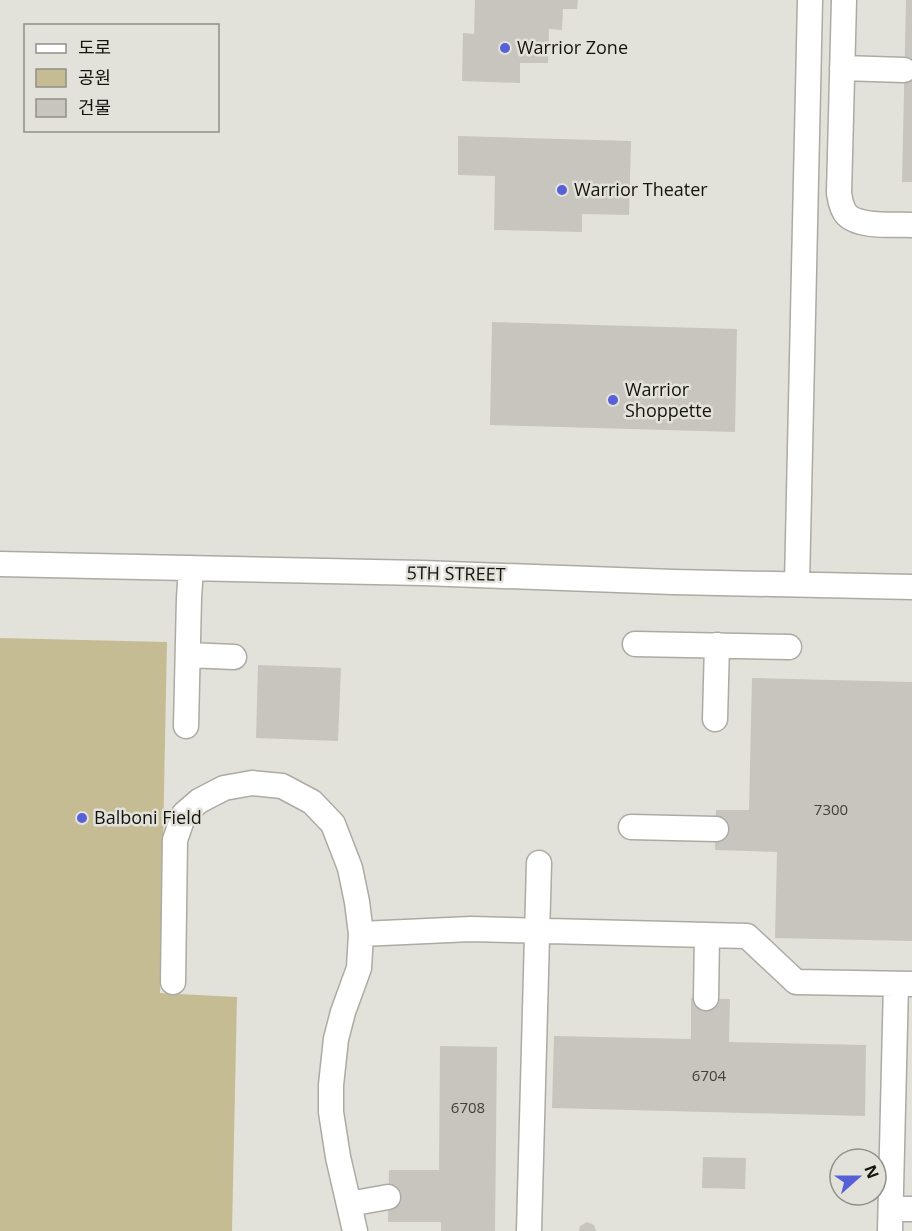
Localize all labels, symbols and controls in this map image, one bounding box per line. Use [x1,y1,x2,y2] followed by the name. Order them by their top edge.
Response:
[24,24,219,132] legend
[78,35,111,59] text: 도로
[517,35,628,59] place label: Warrior Zone
[498,41,512,55] marker: Warrior Zone
[78,65,111,89] text: 공원
[78,95,111,119] text: 건물
[574,177,708,201] place label: Warrior Theater
[555,183,569,197] marker: Warrior Theater
[625,377,712,422] place label: Warrior Shoppette
[606,393,620,407] marker: Warrior Shoppette
[406,560,506,586] street label: 5TH STREET
[814,799,848,819] house number: 7300
[94,805,202,829] place label: Balboni Field
[75,811,89,825] marker: Balboni Field
[692,1065,727,1085] house number: 6704
[451,1097,485,1117] house number: 6708
[828,1147,888,1207] north arrow
[859,1162,885,1182] text: N

